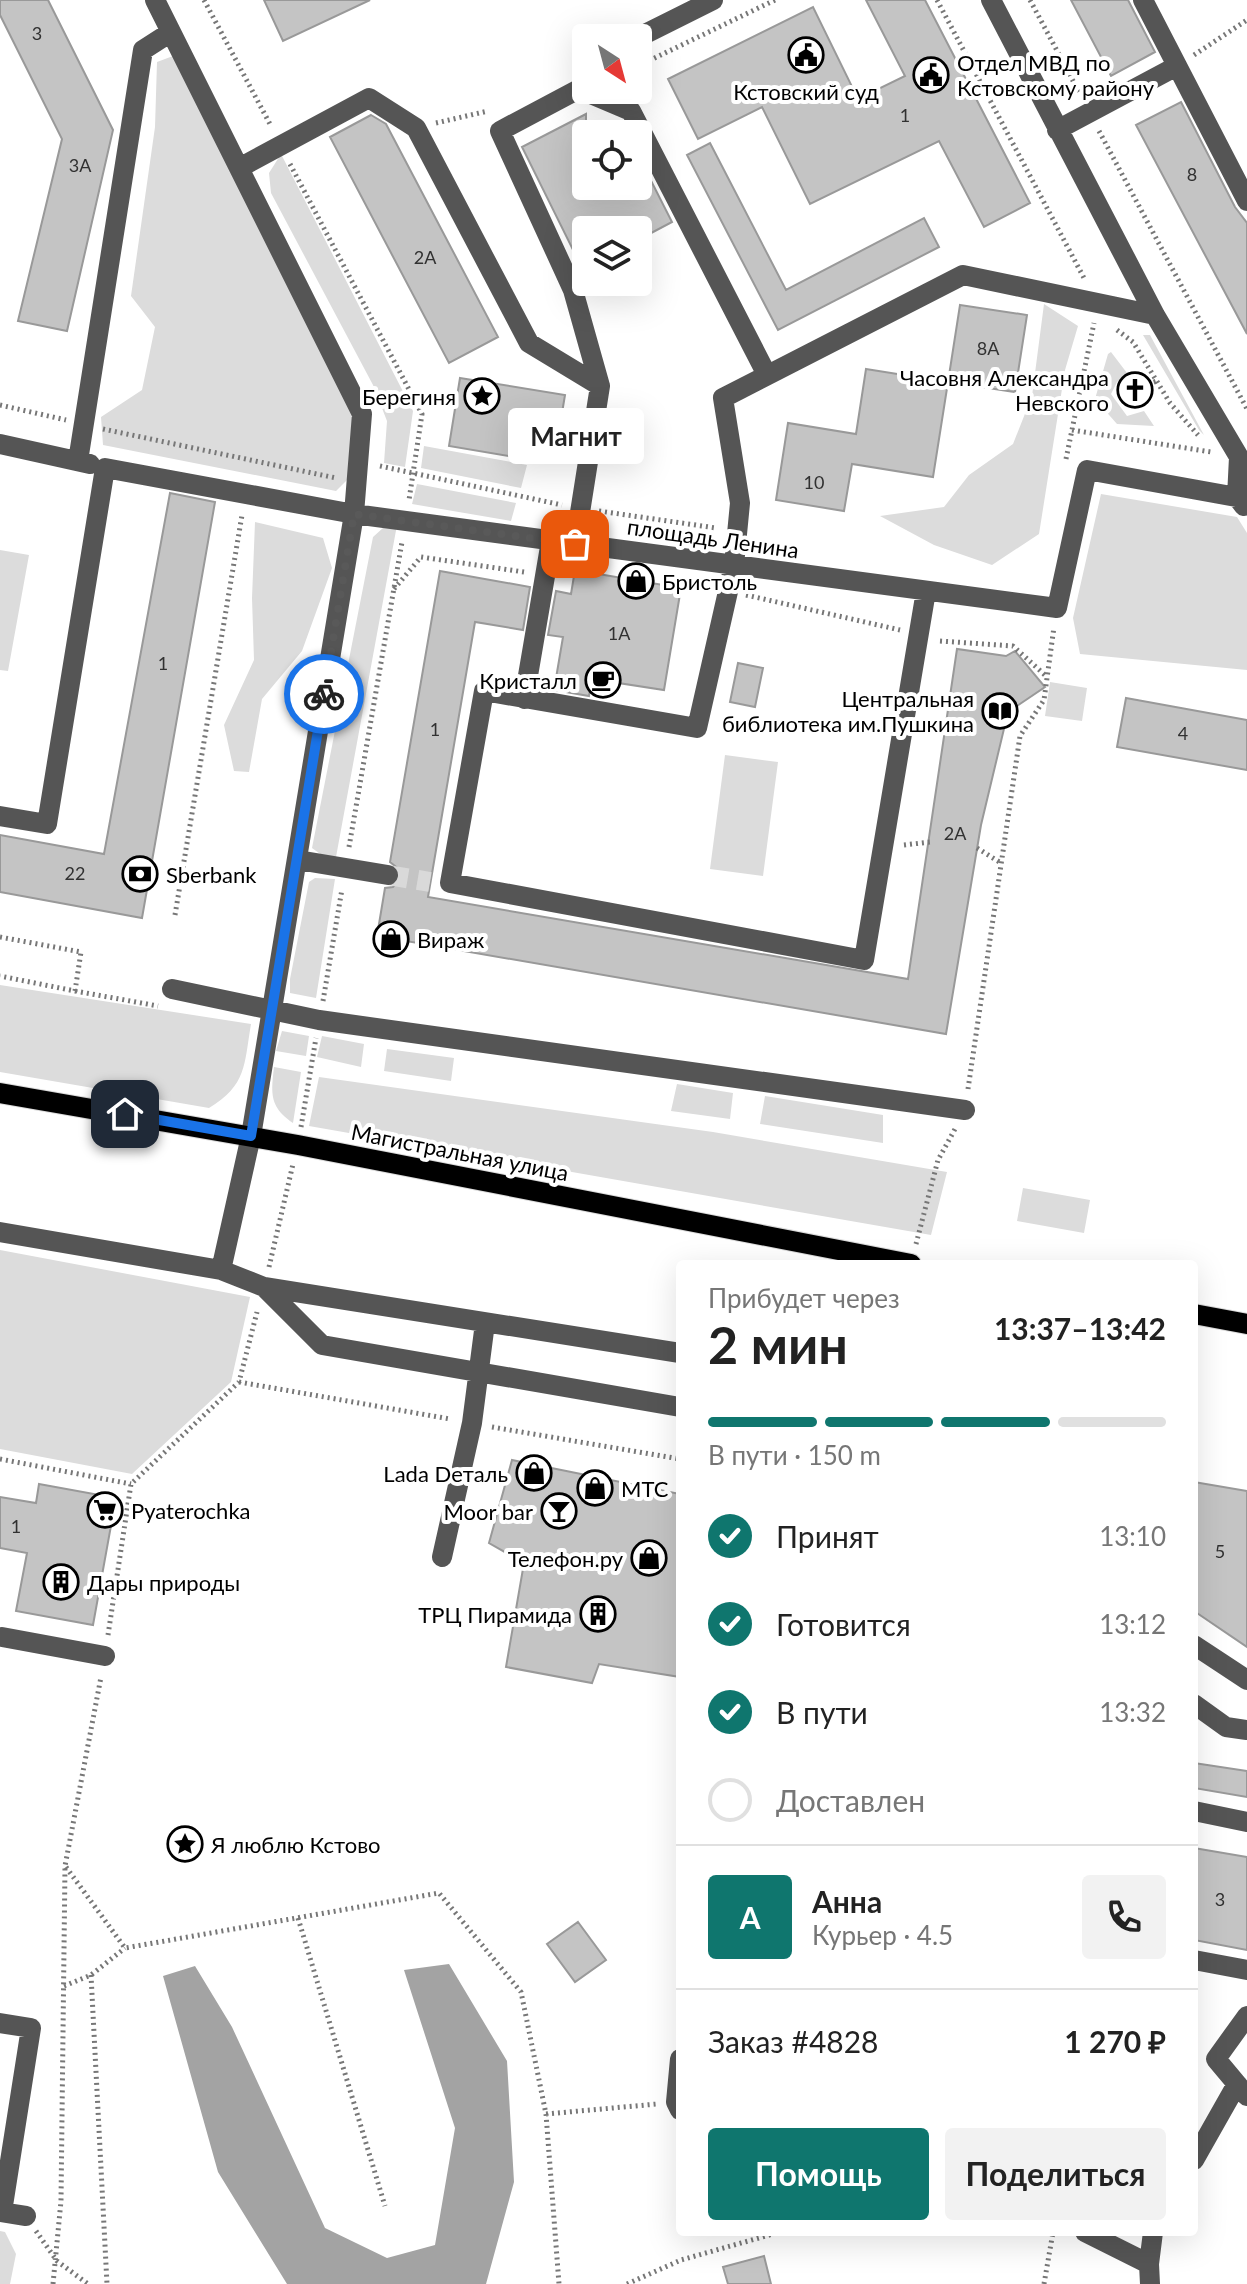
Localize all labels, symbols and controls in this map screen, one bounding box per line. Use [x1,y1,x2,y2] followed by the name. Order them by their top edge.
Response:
[32,22,42,44] house number: 3
[572,24,652,104] north arrow
[572,24,652,296] map controls
[787,36,825,74] public building icon: Кстовский суд
[957,49,1155,101] place label: Отдел МВД по Кстовскому району
[912,56,950,94] public building icon: Отдел МВД по Кстовскому району
[733,78,879,105] place label: Кстовский суд
[900,104,910,126] house number: 1
[572,120,652,200] button: locate
[69,154,92,176] house number: 3А
[1187,163,1197,185] house number: 8
[572,216,652,296] button: layers
[414,246,437,268] house number: 2А
[977,337,1000,359] house number: 8А
[900,364,1109,416] place label: Часовня Александра Невского
[1116,371,1154,409] church icon: Часовня Александра Невского
[463,377,501,415] place icon: Берегиня
[362,383,456,410] place label: Берегиня
[507,408,643,464] callout: Магнит
[530,420,622,452] text: Магнит
[804,471,824,493] house number: 10
[541,510,609,578] pin
[625,513,801,563] street label: площадь Ленина
[553,522,597,566] icon: bag
[617,562,655,600] shop icon: Бристоль
[662,568,757,595] place label: Бристоль
[608,622,631,644] house number: 1А
[158,652,168,674] house number: 1
[284,654,364,734] courier
[584,661,622,699] cafe icon: Кристалл
[479,667,577,694] place label: Кристалл
[302,672,346,716] icon: bike
[722,685,974,737] place label: Центральная библиотека им.Пушкина
[981,692,1019,730] library icon: Центральная библиотека им.Пушкина
[430,718,440,740] house number: 1
[1178,722,1188,744] house number: 4
[944,822,967,844] house number: 2А
[121,855,159,893] bank icon: Sberbank
[166,861,257,888] place label: Sberbank
[65,862,85,884] house number: 22
[372,920,410,958] shop icon: Вираж
[417,926,485,953] place label: Вираж
[91,1080,159,1148] pin
[103,1092,147,1136] icon: home
[349,1118,571,1186] street label: Магистральная улица
[708,1282,900,1314] text: Прибудет через
[994,1310,1166,1346] text: 13:37–13:42
[708,1313,848,1375] text: 2 мин
[708,1439,881,1471] text: В пути · 150 m
[515,1454,553,1492] shop icon: Lada Dеталь
[383,1460,508,1487] place label: Lada Dеталь
[576,1469,614,1507] shop icon: МТС
[621,1475,669,1502] place label: МТС
[86,1491,124,1529] supermarket icon: Pyaterochka
[540,1492,578,1530] bar icon: Moor bar
[131,1497,251,1524] place label: Pyaterochka
[444,1498,533,1525] place label: Moor bar
[708,1514,752,1558] icon: check
[11,1515,21,1537] house number: 1
[776,1518,879,1554] text: Принят
[1099,1520,1166,1552] text: 13:10
[630,1539,668,1577] shop icon: Телефон.ру
[1215,1540,1225,1562] house number: 5
[508,1545,624,1572] place label: Телефон.ру
[42,1563,80,1601] building icon: Дары природы
[87,1569,240,1596] place label: Дары природы
[579,1595,617,1633] building icon: ТРЦ Пирамида
[418,1601,572,1628] place label: ТРЦ Пирамида
[708,1602,752,1646] icon: check
[776,1606,911,1642] text: Готовится
[1099,1608,1166,1640] text: 13:12
[708,1690,752,1734] icon: check
[776,1694,868,1730] text: В пути
[1099,1696,1166,1728] text: 13:32
[776,1782,925,1818] text: Доставлен
[166,1825,204,1863] place icon: Я люблю Кстово
[210,1831,381,1858] place label: Я люблю Кстово
[1082,1875,1166,1959] button: phone
[812,1883,882,1919] text: Анна
[1215,1888,1225,1910] house number: 3
[740,1899,760,1935] text: А
[812,1919,953,1951] text: Курьер · 4.5
[708,2023,879,2059] text: Заказ #4828
[1064,2023,1166,2059] text: 1 270 ₽
[708,2128,929,2220] button: Помощь
[945,2128,1166,2220] button: Поделиться

